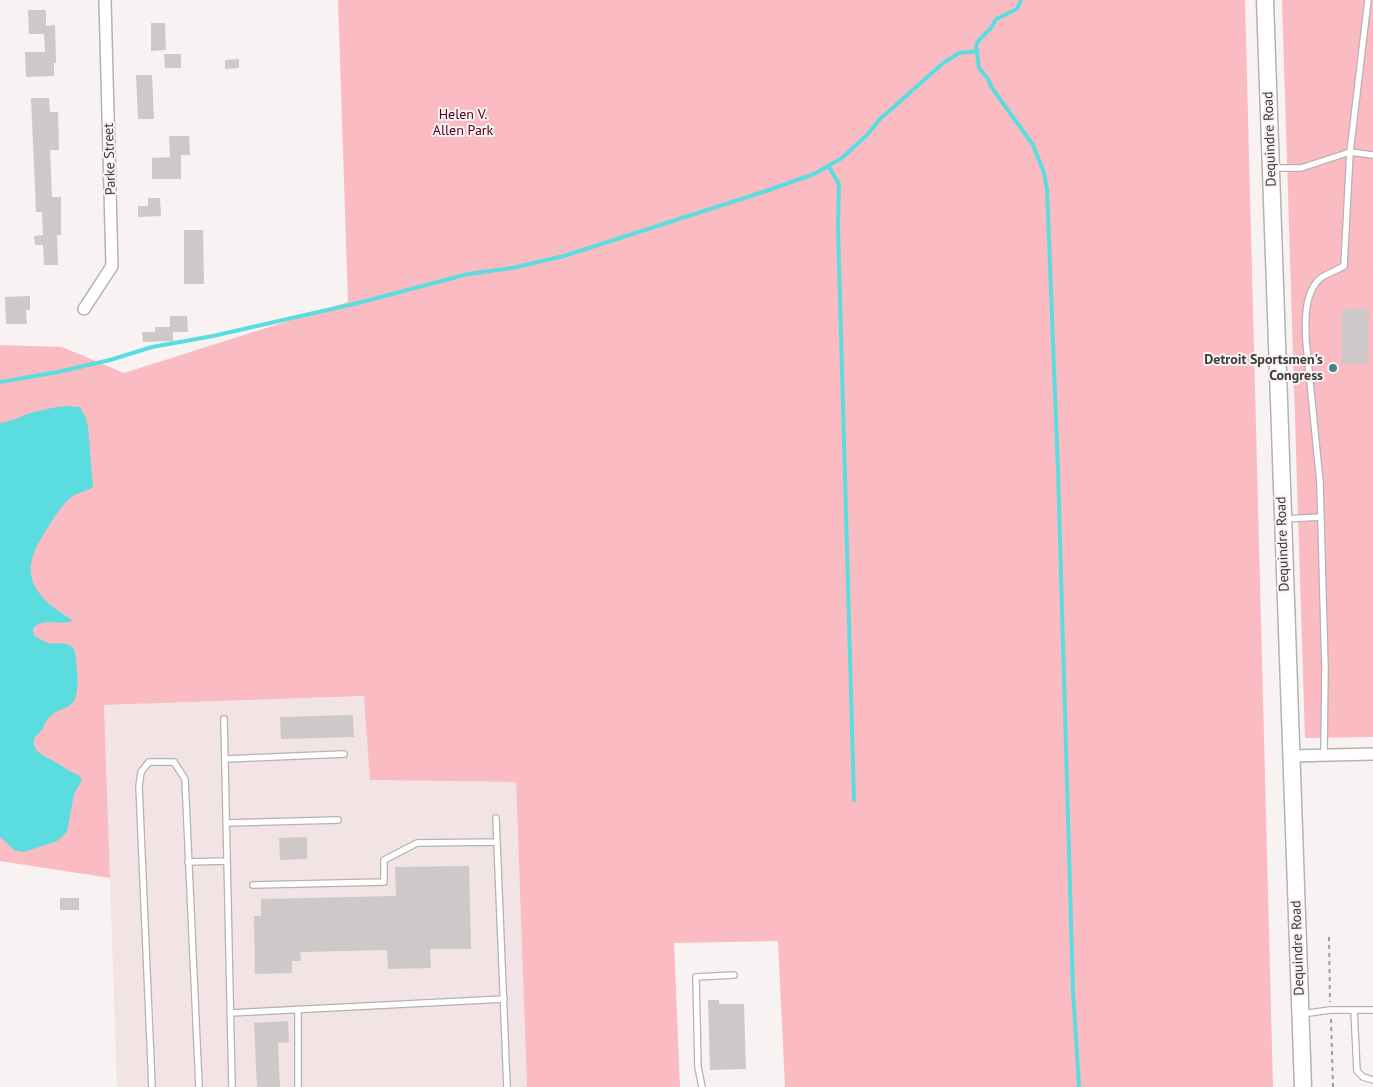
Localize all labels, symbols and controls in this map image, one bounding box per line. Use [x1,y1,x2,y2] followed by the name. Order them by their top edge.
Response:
[1260,91,1280,187] street label: Dequindre Road
[433,107,493,140] park label: Helen V. Allen Park
[100,123,120,195] street label: Parke Street
[1204,352,1323,384] place label: Detroit Sportsmen's Congress
[1327,362,1339,374] marker: Detroit Sportsmen's Congress
[1273,496,1293,592] street label: Dequindre Road
[1288,900,1308,996] street label: Dequindre Road

